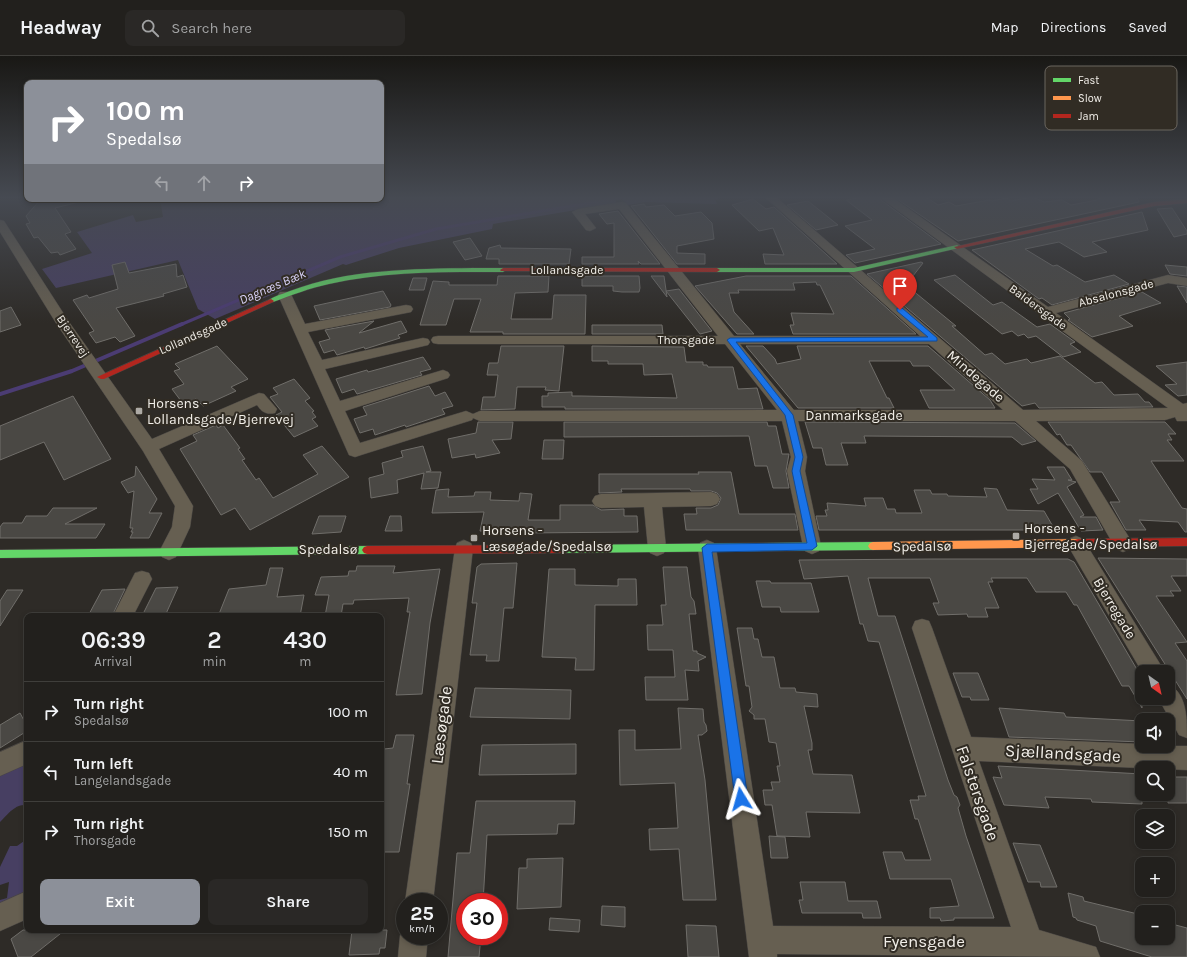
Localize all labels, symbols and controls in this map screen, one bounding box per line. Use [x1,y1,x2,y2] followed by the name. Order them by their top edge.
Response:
[125,10,405,46] search box
[20,17,101,39] text: Headway
[139,17,161,39] icon: search
[171,19,252,37] text: Search here
[991,19,1019,36] text: Map
[1041,19,1106,36] text: Directions
[1128,19,1167,36] text: Saved
[1045,66,1177,130] legend
[1078,74,1099,87] text: Fast
[1078,92,1102,105] text: Slow
[106,94,185,127] text: 100 m
[40,96,92,148] icon: right
[1078,110,1099,123] text: Jam
[106,128,182,150] text: Spedalsø
[151,172,173,194] icon: left
[193,172,215,194] icon: ahead
[235,172,257,194] icon: right
[531,263,603,277] street label: Lollandsgade
[237,266,308,307] water label: Dagnæs Bæk
[883,269,917,310] pin
[889,275,911,297] icon: arrive
[1077,276,1155,310] street label: Absalonsgade
[1006,281,1070,333] street label: Baldersgade
[54,312,92,360] street label: Bjerrevej
[157,315,229,357] street label: Lollandsgade
[657,333,715,347] street label: Thorsgade
[943,347,1008,406] street label: Mindegade
[147,395,294,428] place label: Horsens - Lollandsgade/Bjerrevej
[134,406,144,416] marker: Horsens - Lollandsgade/Bjerrevej
[805,407,903,424] street label: Danmarksgade
[1024,520,1158,553] place label: Horsens - Bjerregade/Spedalsø
[482,522,612,555] place label: Horsens - Læsøgade/Spedalsø
[1011,531,1021,541] marker: Horsens - Bjerregade/Spedalsø
[469,533,479,543] marker: Horsens - Læsøgade/Spedalsø
[892,537,952,556] street label: Spedalsø
[299,541,358,558] street label: Spedalsø
[1090,574,1140,642] street label: Bjerregade
[81,626,146,654] text: 06:39
[207,626,222,654] text: 2
[283,626,327,654] text: 430
[94,654,132,669] text: Arrival
[203,654,226,669] text: min
[299,654,311,669] text: m
[1135,665,1175,705] north arrow
[1135,665,1175,945] map controls
[426,685,456,765] street label: Læsøgade
[74,695,144,713] text: Turn right
[40,701,62,723] icon: right
[328,703,368,721] text: 100 m
[74,713,129,728] text: Spedalsø
[1135,713,1175,753] button: sound
[1005,740,1121,766] street label: Sjællandsgade
[952,743,1004,843] street label: Falstersgade
[74,755,133,773] text: Turn left
[40,761,62,783] icon: left
[1135,761,1175,801] button: search
[333,763,368,781] text: 40 m
[74,773,171,788] text: Langelandsgade
[720,778,762,820] position arrow
[1135,809,1175,849] button: layers
[74,815,144,833] text: Turn right
[40,821,62,843] icon: right
[328,823,368,841] text: 150 m
[74,833,136,848] text: Thorsgade
[1135,857,1175,897] button: +
[40,879,200,925] button: Exit
[208,879,368,925] button: Share
[456,893,508,945] speed limit sign: 30
[410,902,434,925] text: 25
[1135,905,1175,945] button: −
[409,923,435,935] text: km/h
[883,931,965,951] street label: Fyensgade

